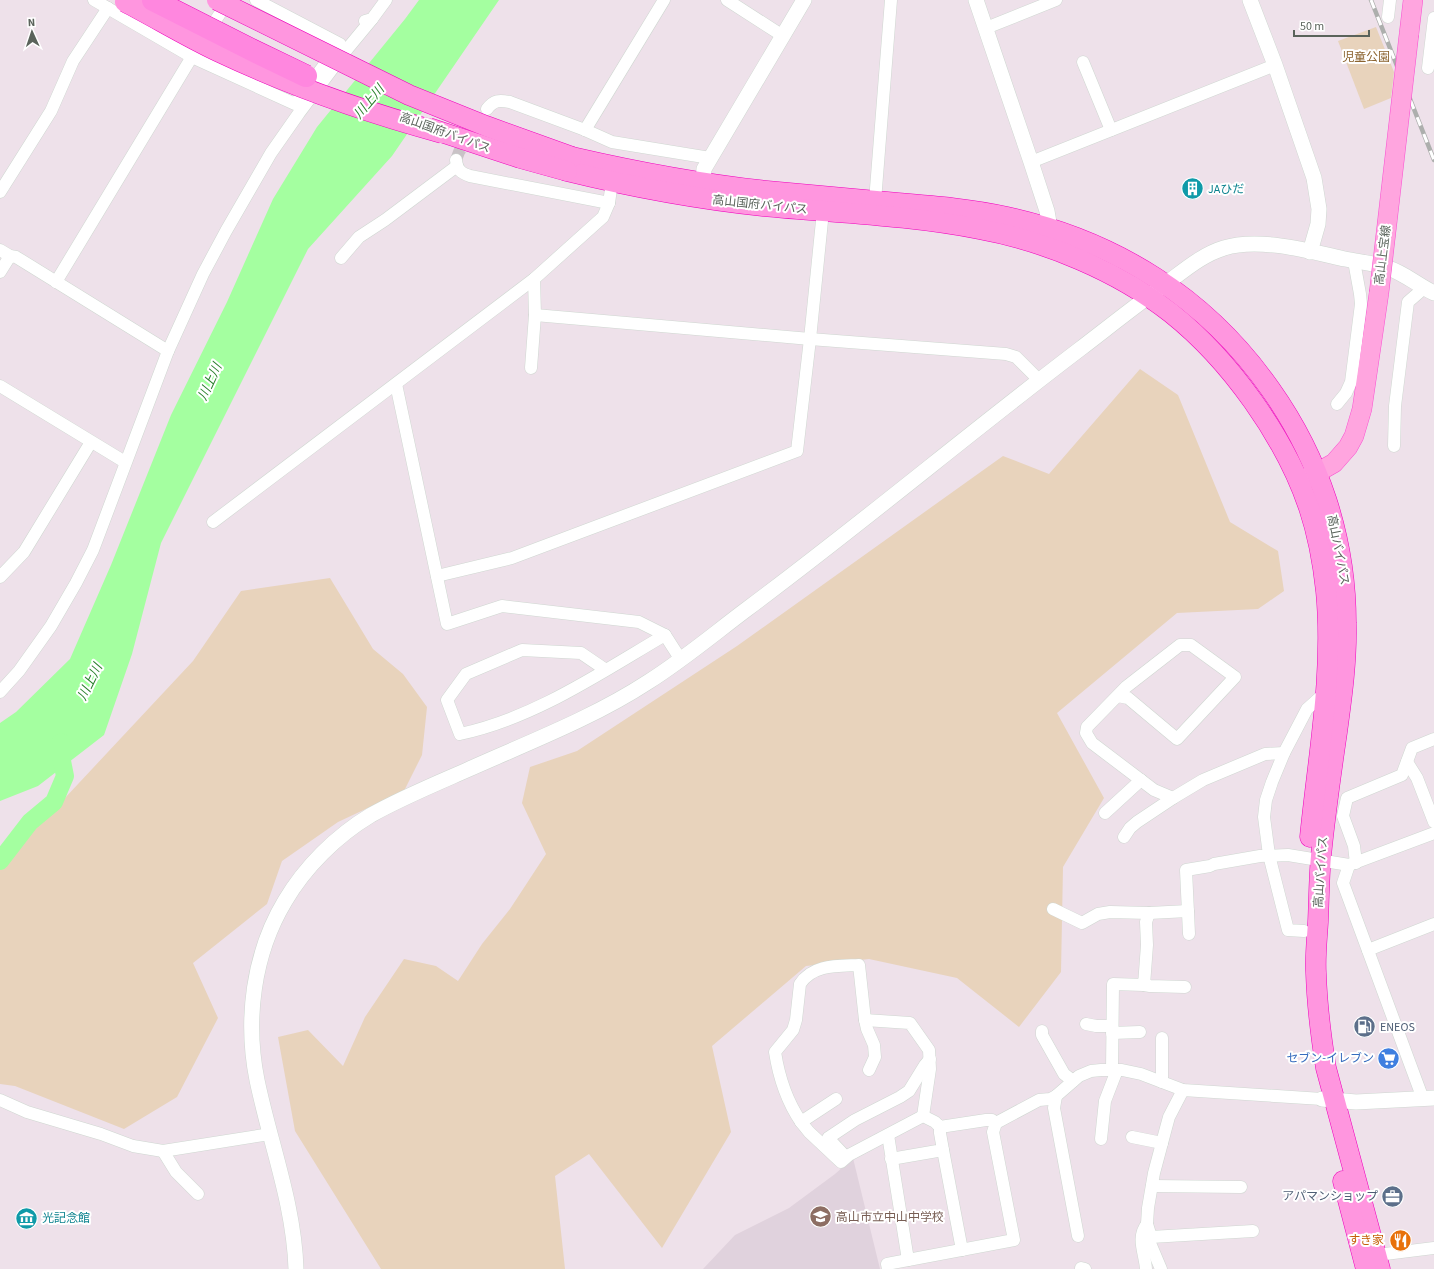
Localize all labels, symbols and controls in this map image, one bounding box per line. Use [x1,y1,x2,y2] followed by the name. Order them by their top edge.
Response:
[12,12,52,52] north arrow
[1294,12,1369,38] scale bar
[27,15,36,30] text: N
[1300,18,1324,35] text: 50 m
[1342,49,1390,66] park label: 児童公園
[350,80,390,123] water label: 川上川
[397,109,493,157] street label: 高山国府バイパス
[1179,176,1205,202] building icon: JAひだ
[1208,181,1244,198] place label: JAひだ
[711,192,809,218] street label: 高山国府バイパス
[1371,224,1395,286] street label: 高山上宝線
[194,359,227,403] water label: 川上川
[1323,513,1353,587] street label: 高山バイパス
[73,659,108,703] water label: 川上川
[1310,836,1332,908] street label: 高山バイパス
[1352,1014,1378,1040] fuel station icon: ENEOS
[1380,1019,1415,1036] place label: ENEOS
[1376,1045,1402,1071] supermarket icon: セブン-イレブン
[1286,1050,1374,1067] place label: セブン-イレブン
[1380,1183,1406,1209] office icon: アパマンショップ
[1282,1188,1378,1205] place label: アパマンショップ
[807,1204,833,1230] school or university icon: 高山市立中山中学校
[13,1205,39,1231] museum icon: 光記念館
[836,1209,944,1226] place label: 高山市立中山中学校
[42,1210,90,1227] place label: 光記念館
[1387,1227,1413,1253] restaurant icon: すき家
[1348,1232,1384,1249] place label: すき家

